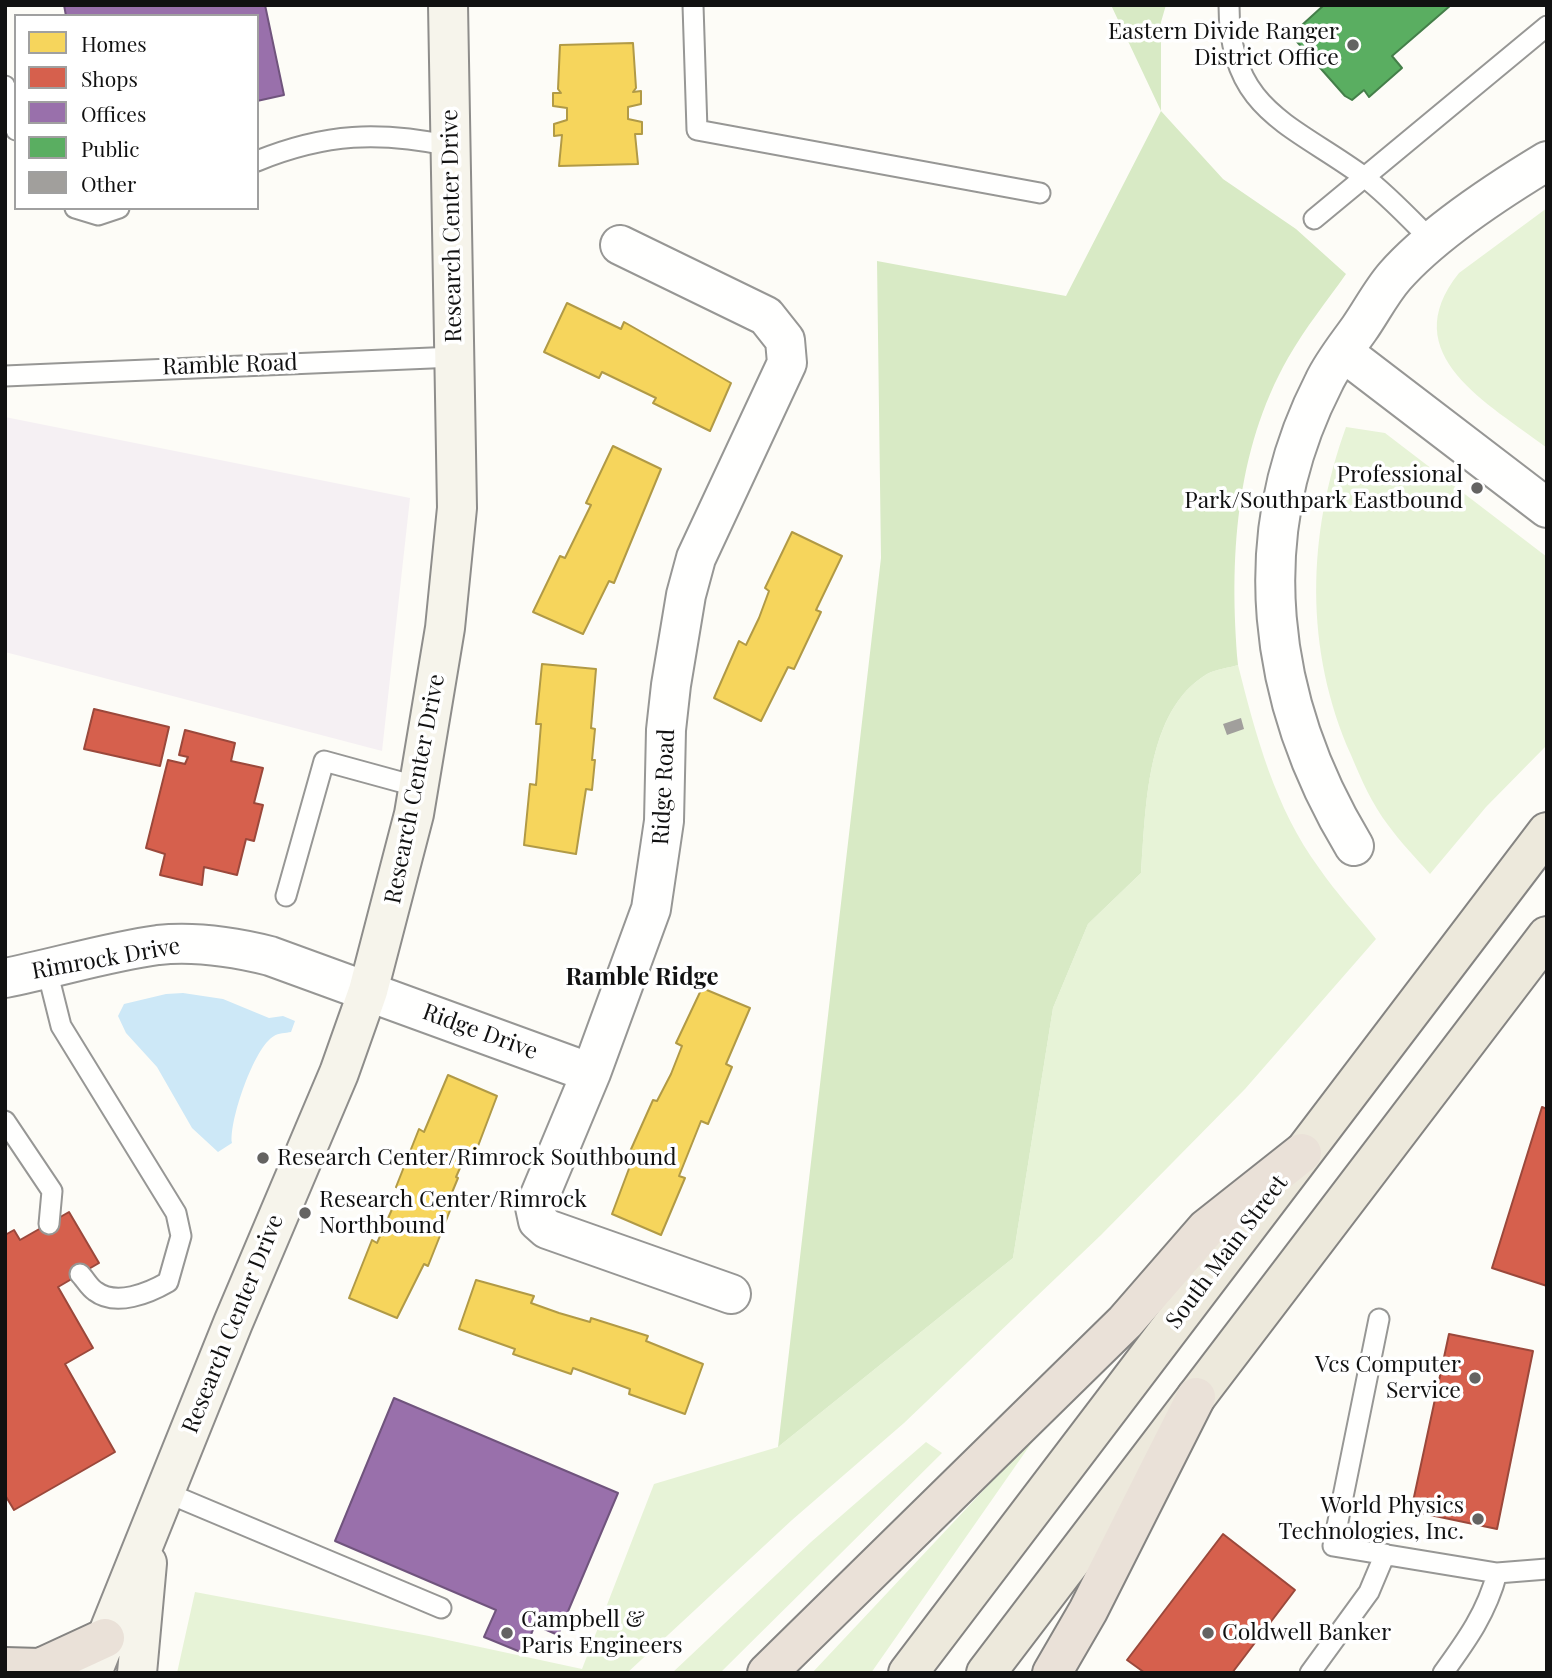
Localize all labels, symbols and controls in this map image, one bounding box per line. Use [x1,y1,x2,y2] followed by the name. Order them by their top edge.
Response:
[14,14,259,210] legend
[1108,18,1339,72] place label: Eastern Divide Ranger District Office
[81,29,147,57] text: Homes
[1345,37,1361,53] marker: Eastern Divide Ranger District Office
[81,64,138,92] text: Shops
[81,99,146,127] text: Offices
[436,109,468,343] street label: Research Center Drive
[81,134,139,162] text: Public
[81,169,136,197] text: Other
[162,349,298,381] street label: Ramble Road
[1184,461,1463,515] place label: Professional Park/Southpark Eastbound
[1469,480,1485,496] marker: Professional Park/Southpark Eastbound
[379,672,451,906] street label: Research Center Drive
[647,728,681,846] street label: Ridge Road
[30,932,182,986] street label: Rimrock Drive
[566,964,718,992] district label: Ramble Ridge
[419,998,541,1066] street label: Ridge Drive
[277,1144,677,1172] place label: Research Center/Rimrock Southbound
[255,1150,271,1166] marker: Research Center/Rimrock Southbound
[1160,1170,1294,1334] street label: South Main Street
[319,1186,587,1240] place label: Research Center/Rimrock Northbound
[297,1205,313,1221] marker: Research Center/Rimrock Northbound
[177,1211,289,1437] street label: Research Center Drive
[1315,1351,1461,1405] place label: Vcs Computer Service
[1467,1370,1483,1386] marker: Vcs Computer Service
[1278,1492,1464,1546] place label: World Physics Technologies, Inc.
[1470,1511,1486,1527] marker: World Physics Technologies, Inc.
[521,1606,683,1660] place label: Campbell & Paris Engineers
[1222,1619,1391,1647] place label: Coldwell Banker
[499,1625,515,1641] marker: Campbell & Paris Engineers
[1200,1625,1216,1641] marker: Coldwell Banker

